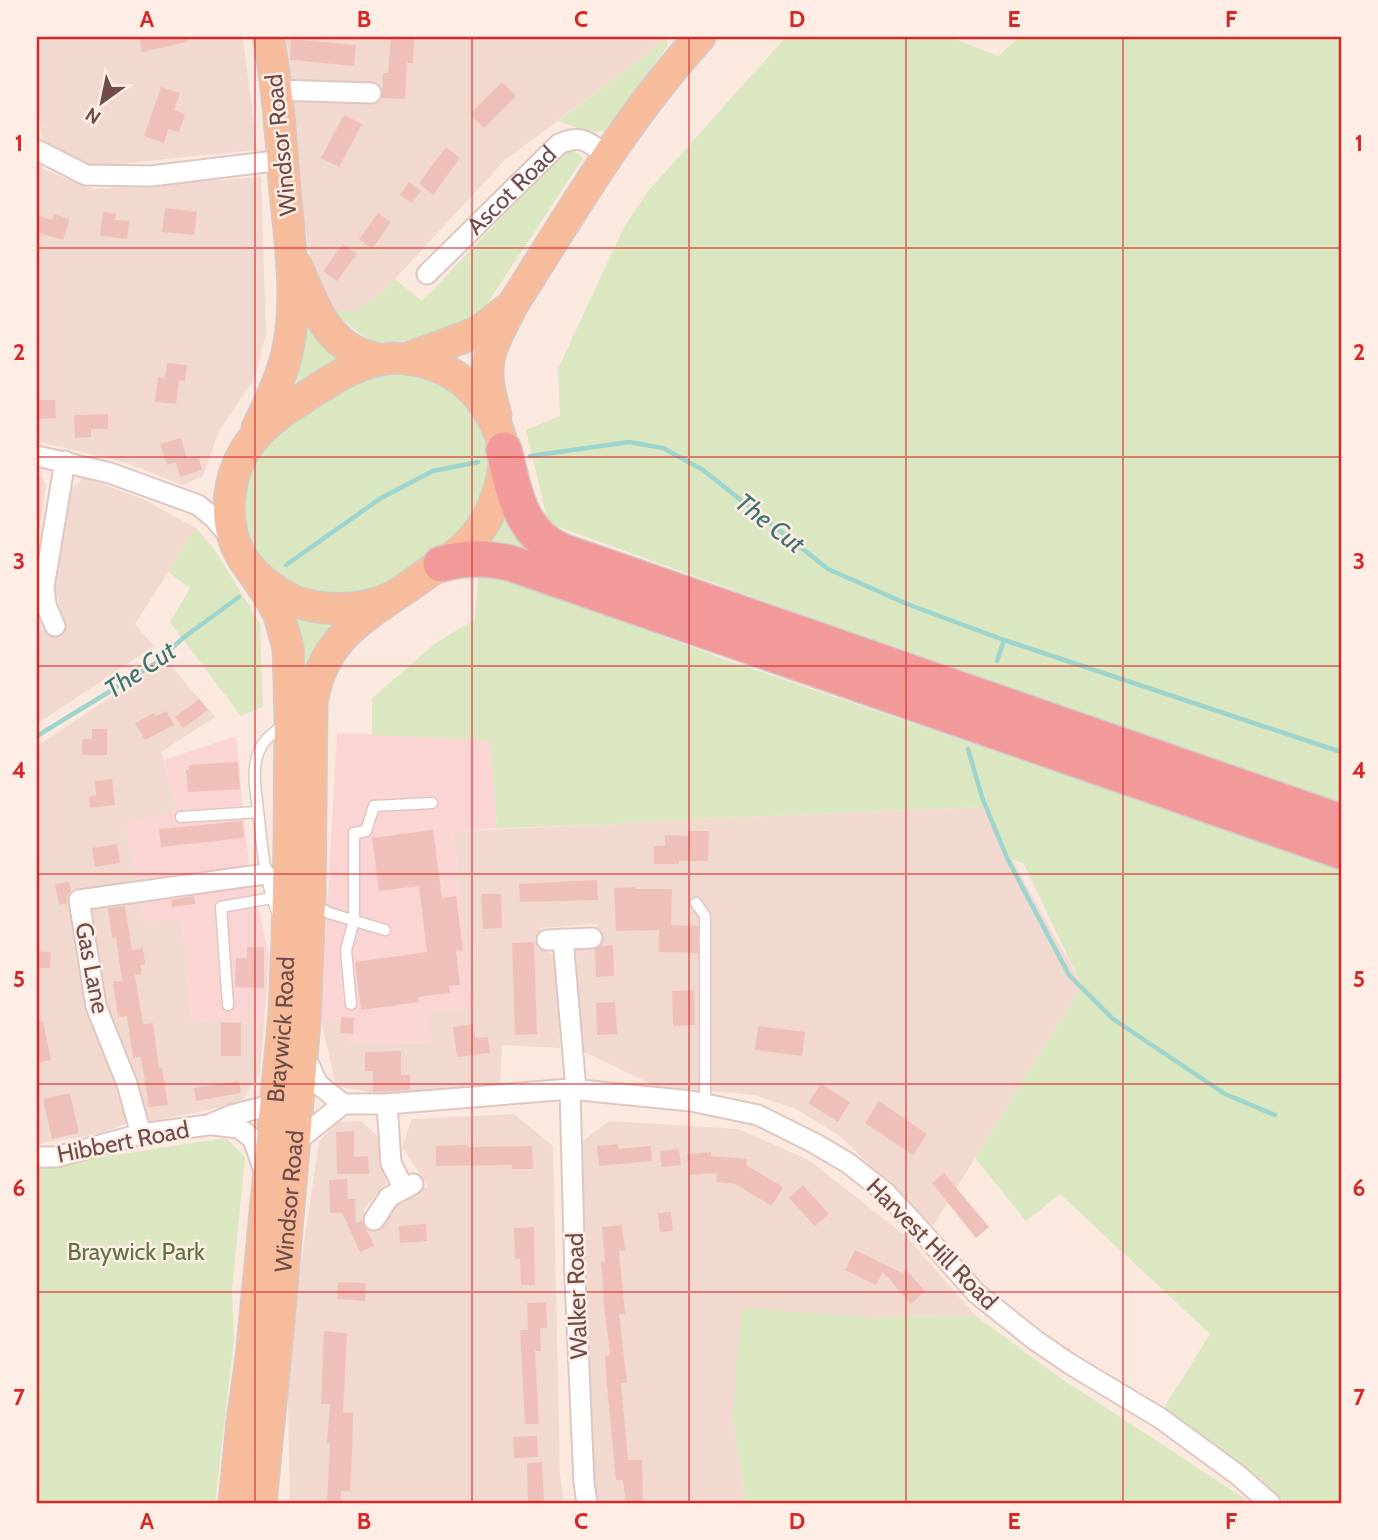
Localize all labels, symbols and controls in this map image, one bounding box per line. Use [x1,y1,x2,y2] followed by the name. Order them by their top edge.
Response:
[140,5,155,33] text: A
[357,5,371,33] text: B
[574,5,588,33] text: C
[789,5,805,33] text: D
[1007,5,1021,33] text: E
[1225,5,1237,33] text: F
[66,66,136,136] north arrow
[259,73,302,217] street label: Windsor Road
[81,103,105,129] text: N
[15,129,23,157] text: 1
[1355,129,1363,157] text: 1
[461,140,562,241] street label: Ascot Road
[13,338,25,366] text: 2
[1353,338,1365,366] text: 2
[729,486,812,561] water label: The Cut
[13,547,25,575] text: 3
[1353,547,1365,575] text: 3
[98,634,183,705] water label: The Cut
[12,756,26,784] text: 4
[1352,756,1366,784] text: 4
[69,920,116,1016] street label: Gas Lane
[261,956,300,1104] street label: Braywick Road
[13,965,25,993] text: 5
[1353,965,1365,993] text: 5
[54,1115,191,1169] street label: Hibbert Road
[268,1129,310,1274] street label: Windsor Road
[861,1172,1004,1315] street label: Harvest Hill Road
[13,1174,25,1202] text: 6
[1353,1174,1365,1202] text: 6
[560,1232,593,1360] street label: Walker Road
[67,1237,205,1266] park label: Braywick Park
[13,1383,25,1411] text: 7
[1353,1383,1365,1411] text: 7
[140,1507,155,1535] text: A
[357,1507,371,1535] text: B
[574,1507,588,1535] text: C
[789,1507,805,1535] text: D
[1007,1507,1021,1535] text: E
[1225,1507,1237,1535] text: F

